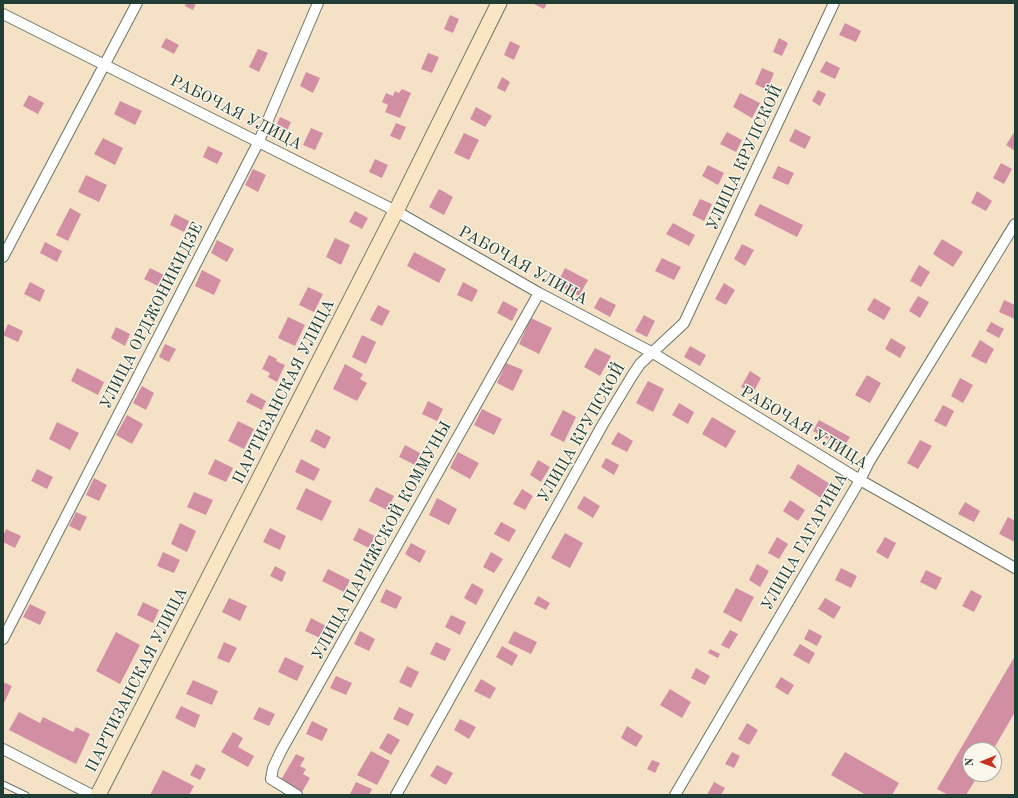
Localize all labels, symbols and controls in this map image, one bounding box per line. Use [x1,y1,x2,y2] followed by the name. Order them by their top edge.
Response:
[167,71,305,155] street label: РАБОЧАЯ УЛИЦА
[703,82,787,234] street label: УЛИЦА КРУПСКОЙ
[96,219,208,413] street label: УЛИЦА ОРДЖОНИКИДЗЕ
[455,222,591,310] street label: РАБОЧАЯ УЛИЦА
[229,296,339,488] street label: ПАРТИЗАНСКАЯ УЛИЦА
[534,360,630,506] street label: УЛИЦА КРУПСКОЙ
[737,382,871,474] street label: РАБОЧАЯ УЛИЦА
[308,418,456,664] street label: УЛИЦА ПАРИЖСКОЙ КОММУНЫ
[758,470,852,614] street label: УЛИЦА ГАГАРИНА
[82,584,192,776] street label: ПАРТИЗАНСКАЯ УЛИЦА
[962,742,1002,782] north arrow
[965,758,976,766] text: N

